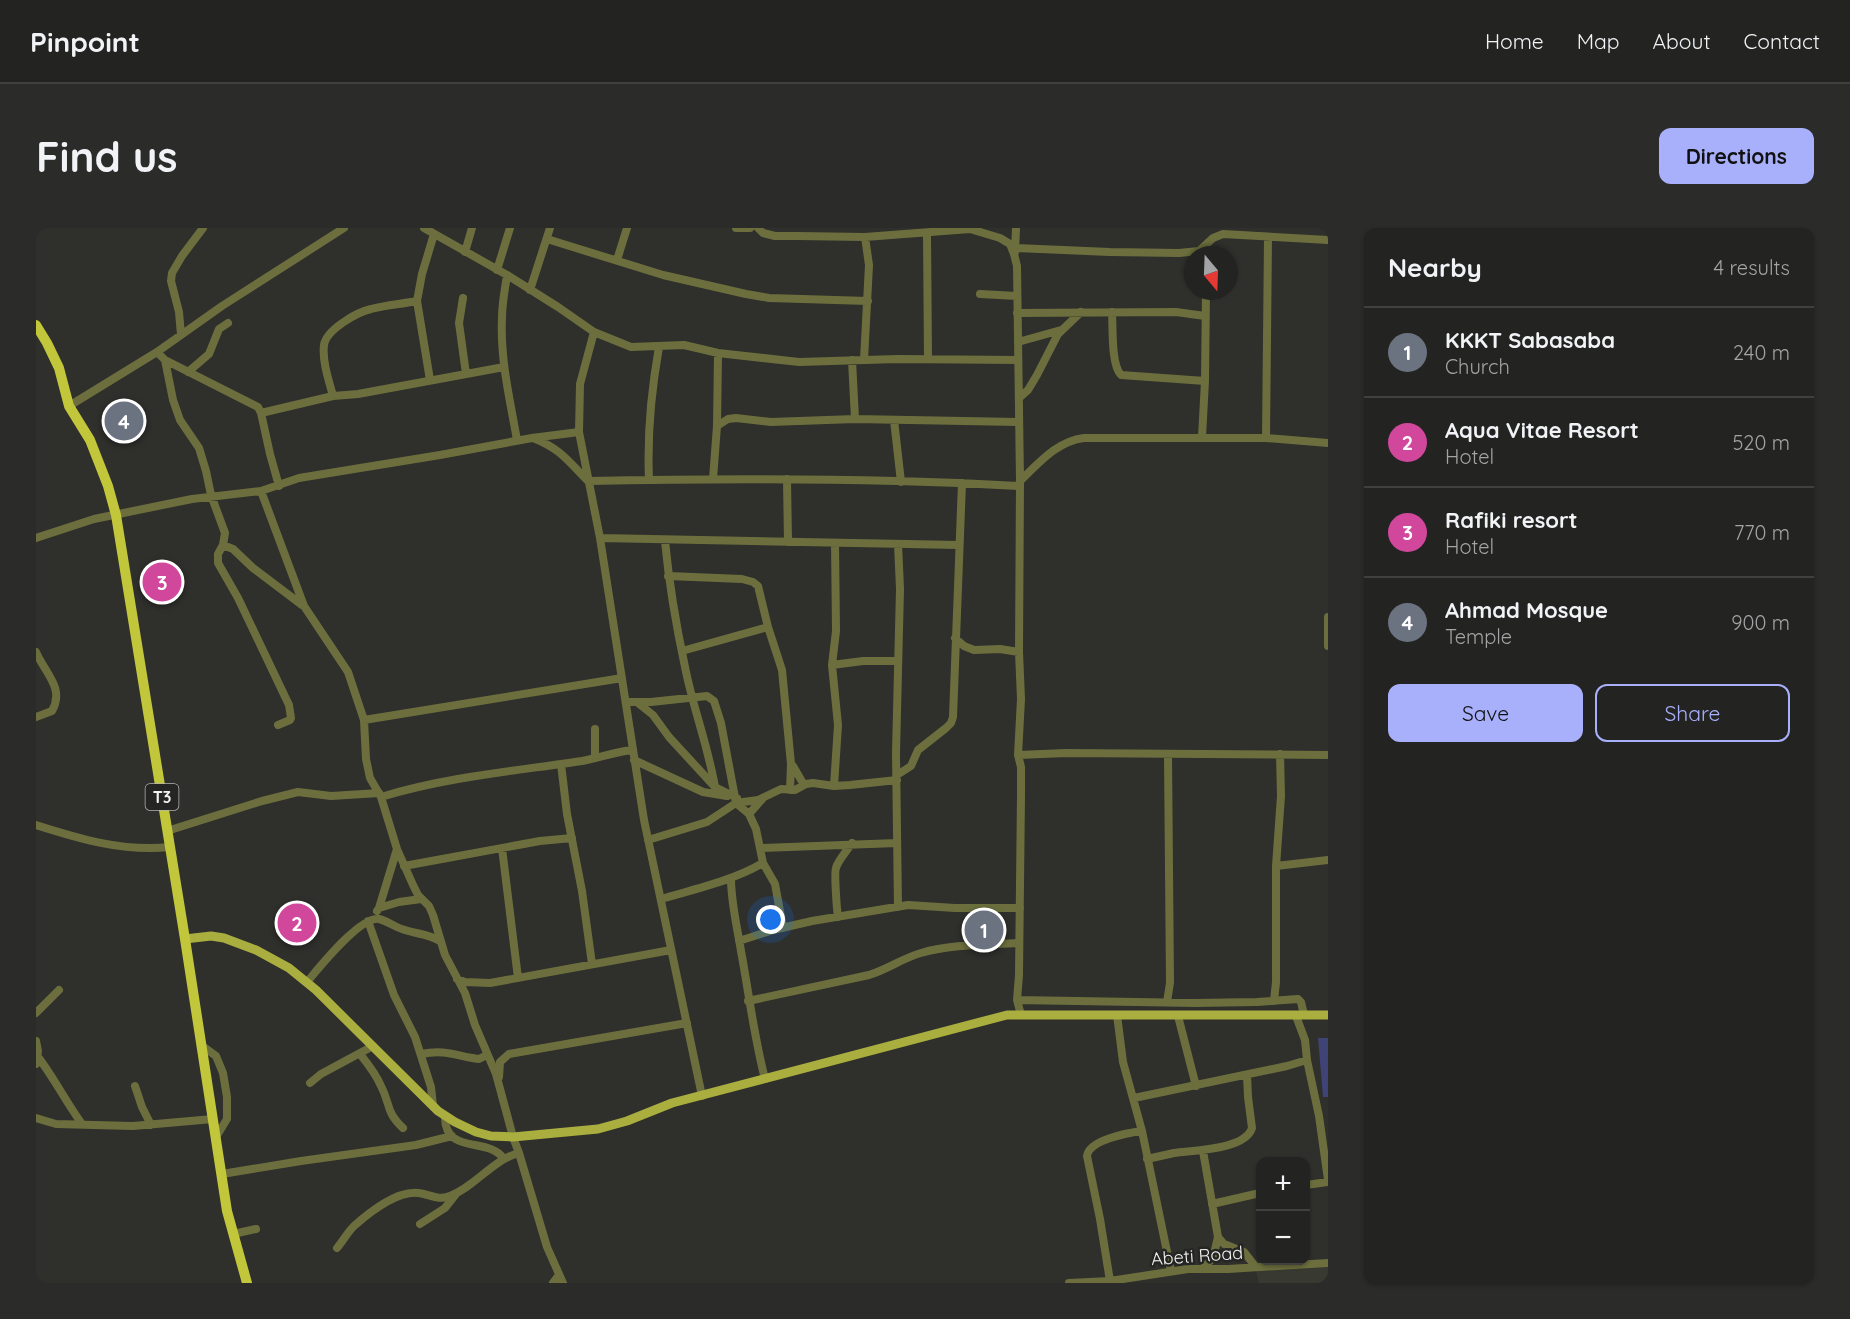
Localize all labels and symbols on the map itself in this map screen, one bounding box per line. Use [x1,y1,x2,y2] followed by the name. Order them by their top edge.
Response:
[1184,246,1238,300] north arrow
[104,398,143,444] pin: 4
[142,560,182,604] pin: 3
[146,784,178,810] road number: T3
[278,900,316,946] pin: 2
[756,905,785,934] your location
[964,908,1004,952] pin: 1
[1150,1241,1244,1270] street label: Abeti Road

